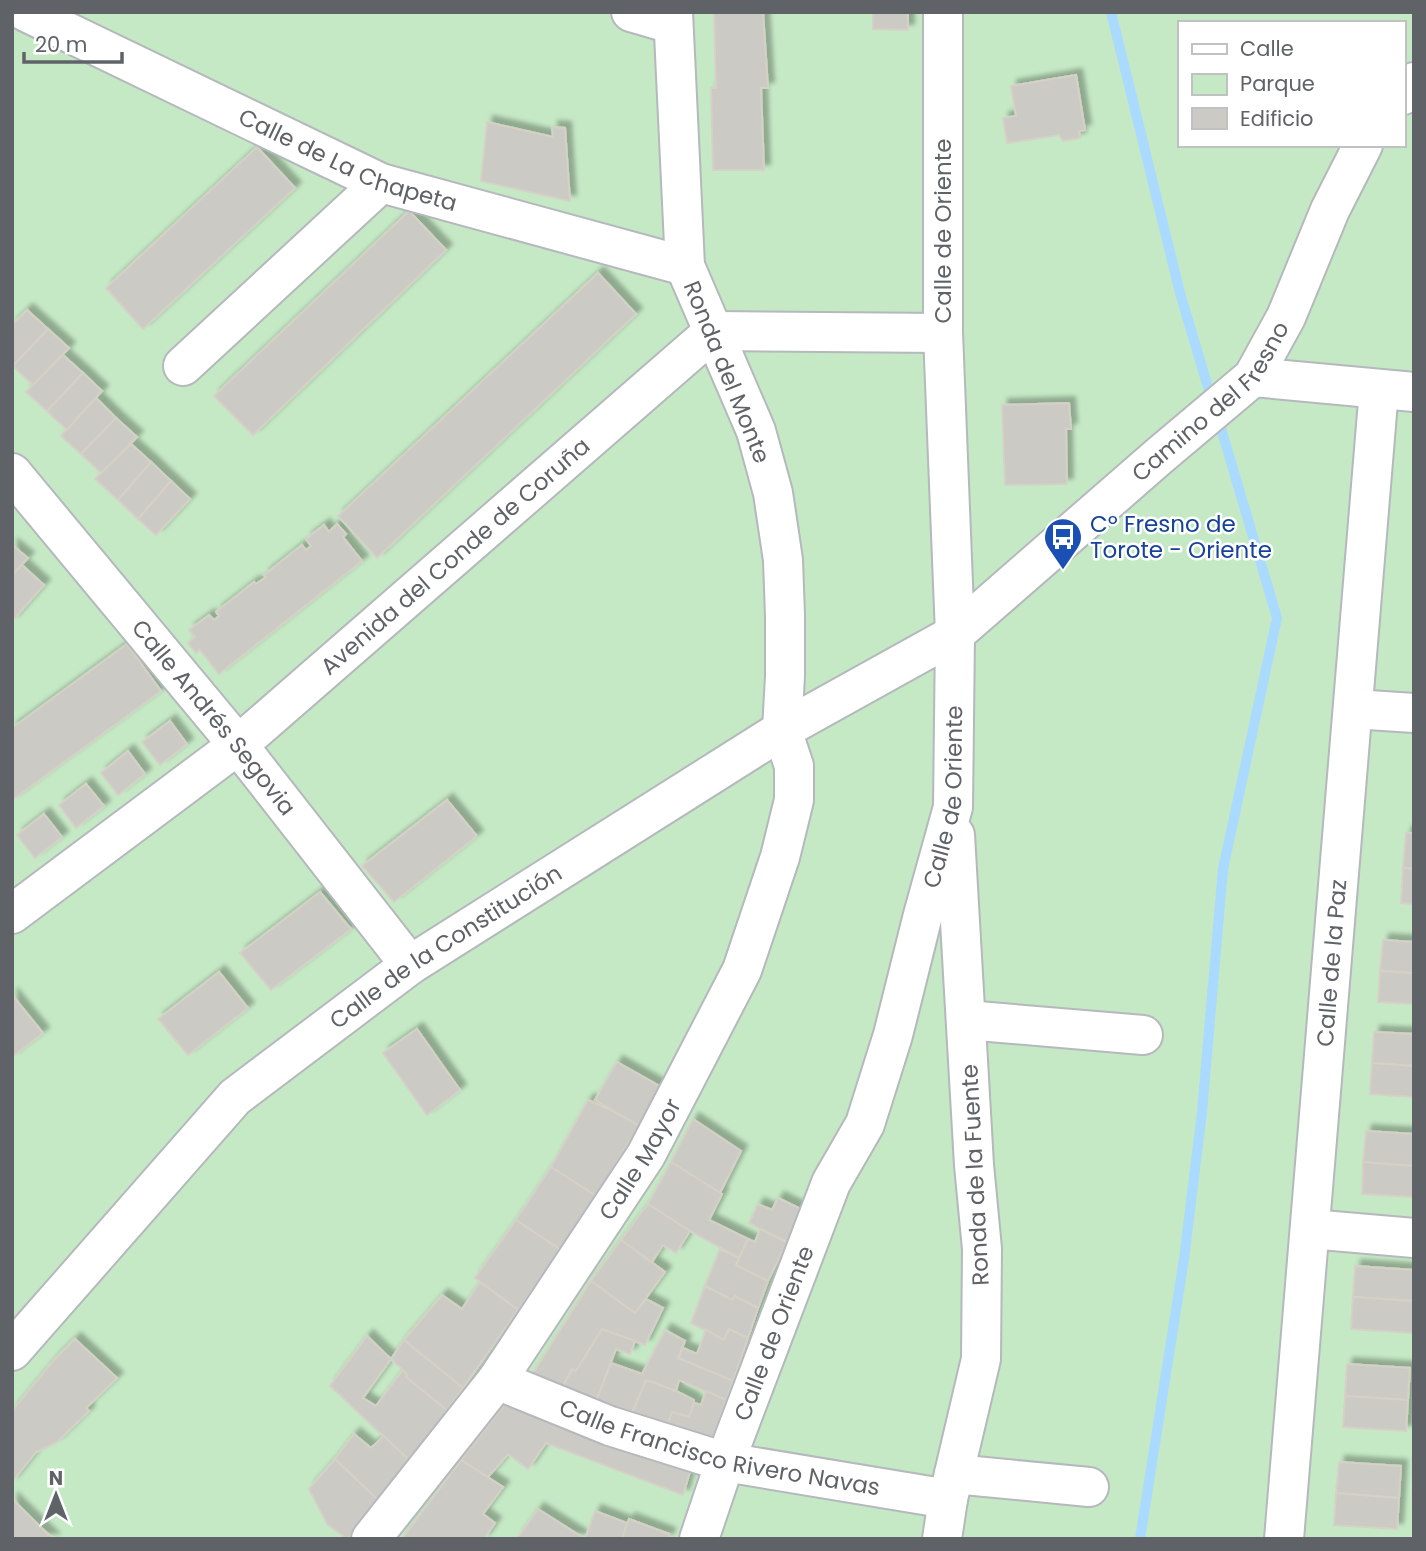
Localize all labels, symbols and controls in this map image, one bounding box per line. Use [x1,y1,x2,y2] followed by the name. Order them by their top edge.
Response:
[24,21,122,65] scale bar
[1178,21,1405,147] legend
[35,30,88,59] text: 20 m
[1240,34,1294,63] text: Calle
[1240,69,1315,98] text: Parque
[233,101,461,219] street label: Calle de La Chapeta
[1240,104,1314,133] text: Edificio
[927,139,959,323] street label: Calle de Oriente
[676,276,778,468] street label: Ronda del Monte
[1125,316,1297,489] street label: Camino del Fresno
[314,430,597,682] street label: Avenida del Conde de Coruña
[1090,508,1272,566] place label: Cº Fresno de Torote - Oriente
[1042,516,1084,571] bus stop icon: Cº Fresno de Torote - Oriente
[124,613,303,822] street label: Calle Andrés Segovia
[915,705,970,892] street label: Calle de Oriente
[323,857,568,1036] street label: Calle de la Constitución
[1309,878,1354,1048] street label: Calle de la Paz
[953,1063,997,1287] street label: Ronda de la Fuente
[591,1093,689,1226] street label: Calle Mayor
[726,1241,822,1425] street label: Calle de Oriente
[555,1391,882,1503] street label: Calle Francisco Rivero Navas
[21,1460,91,1530] north arrow
[49,1465,63,1492] text: N

